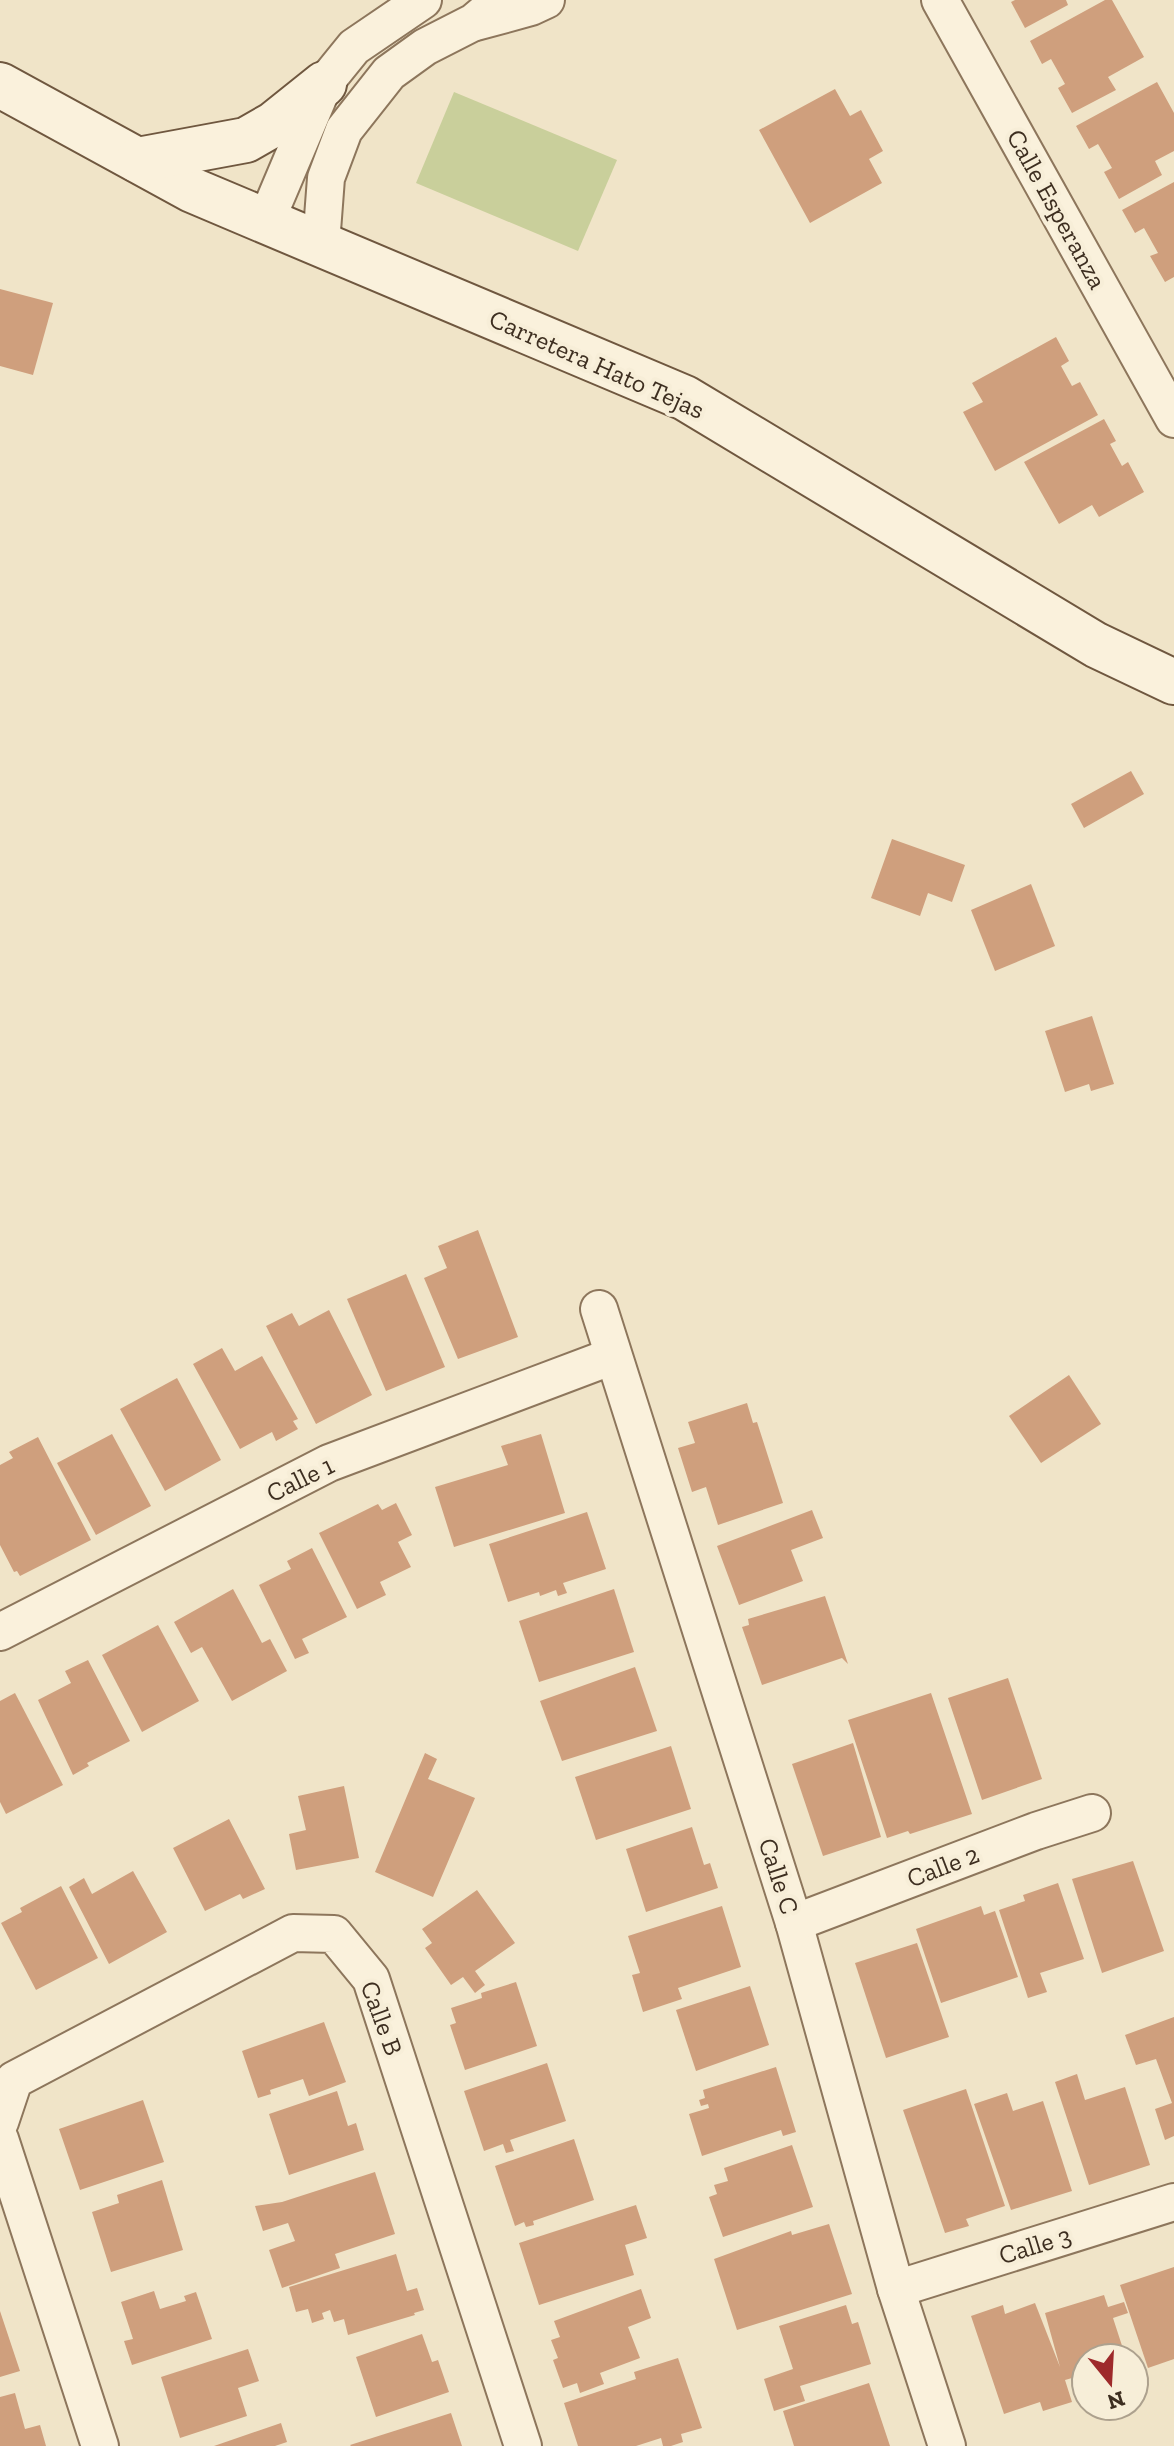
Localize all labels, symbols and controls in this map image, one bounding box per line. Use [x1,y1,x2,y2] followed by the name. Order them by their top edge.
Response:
[1000,124,1114,295] street label: Calle Esperanza
[484,302,710,426] street label: Carretera Hato Tejas
[261,1449,339,1509] street label: Calle 1
[752,1834,806,1918] street label: Calle C
[902,1838,984,1894] street label: Calle 2
[354,1976,410,2060] street label: Calle B
[995,2219,1075,2271] street label: Calle 3
[1070,2342,1150,2422] north arrow
[1104,2385,1128,2416] text: N

